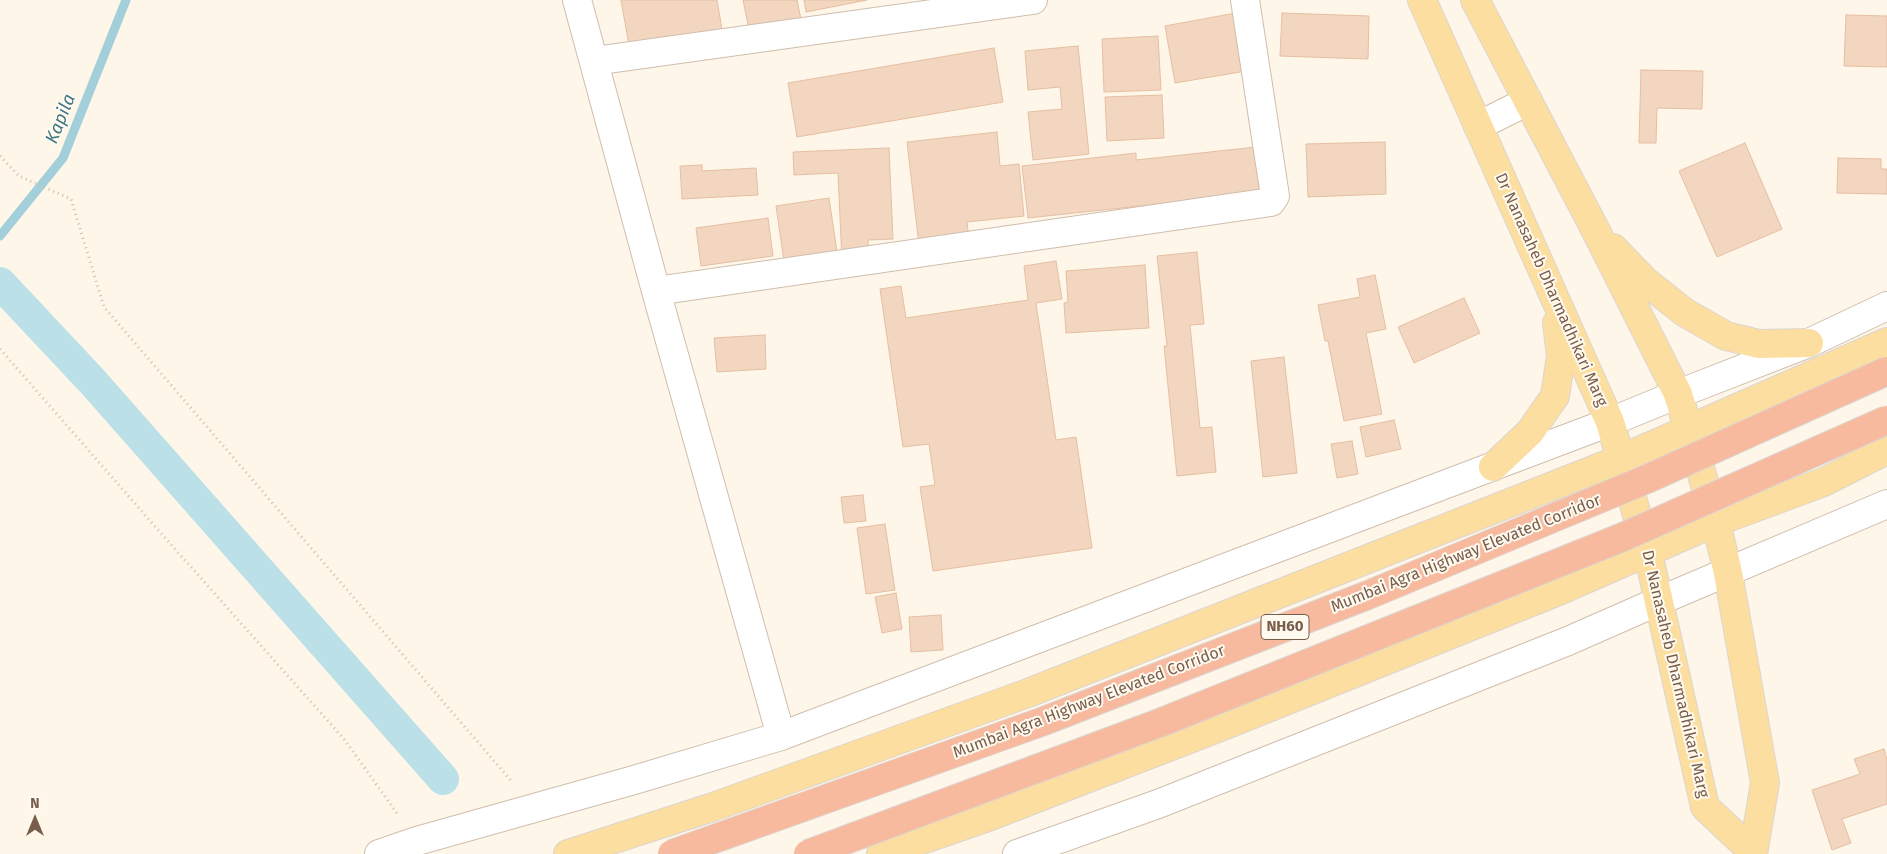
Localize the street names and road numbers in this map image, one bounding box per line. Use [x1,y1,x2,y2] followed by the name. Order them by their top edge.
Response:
[1491,170,1611,410] street label: Dr Nanasaheb Dharmadhikari Marg
[1328,491,1604,617] street label: Mumbai Agra Highway Elevated Corridor
[1637,548,1713,800] street label: Dr Nanasaheb Dharmadhikari Marg
[1261,614,1309,640] road number: NH60
[951,641,1227,763] street label: Mumbai Agra Highway Elevated Corridor

